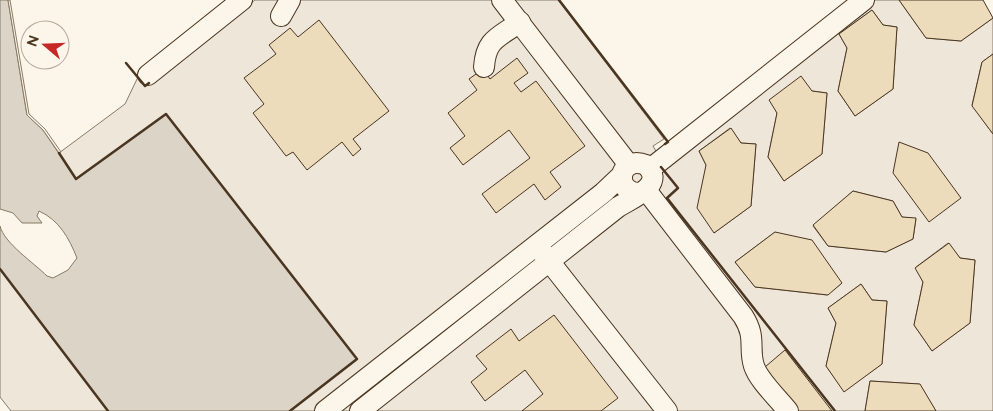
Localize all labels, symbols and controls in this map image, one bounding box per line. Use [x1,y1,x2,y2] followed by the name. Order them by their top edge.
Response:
[20,20,70,70] north arrow
[23,33,42,48] text: N

